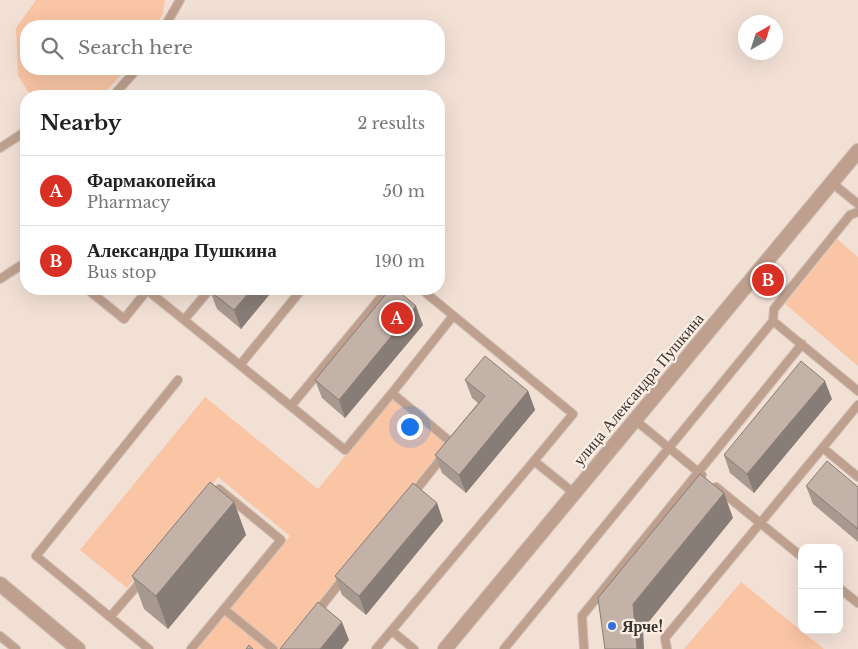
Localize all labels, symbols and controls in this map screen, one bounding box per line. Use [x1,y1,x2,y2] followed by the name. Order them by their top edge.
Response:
[738,15,783,60] north arrow
[20,20,445,75] search box
[38,34,66,62] icon: search
[78,36,193,59] text: Search here
[40,110,121,136] text: Nearby
[357,113,425,133] text: 2 results
[87,169,216,192] text: Фармакопейка
[50,181,62,201] text: A
[383,181,425,201] text: 50 m
[87,192,170,212] text: Pharmacy
[87,239,277,262] text: Александра Пушкина
[50,251,62,271] text: B
[374,251,425,271] text: 190 m
[752,261,784,299] pin: B
[87,262,156,282] text: Bus stop
[381,299,413,337] pin: A
[568,309,708,469] street label: улица Александра Пушкина
[397,414,423,440] your location
[798,544,843,634] map controls
[798,544,843,589] button: +
[798,589,843,634] button: −
[622,616,663,636] place label: Ярче!
[606,620,618,632] marker: Ярче!

